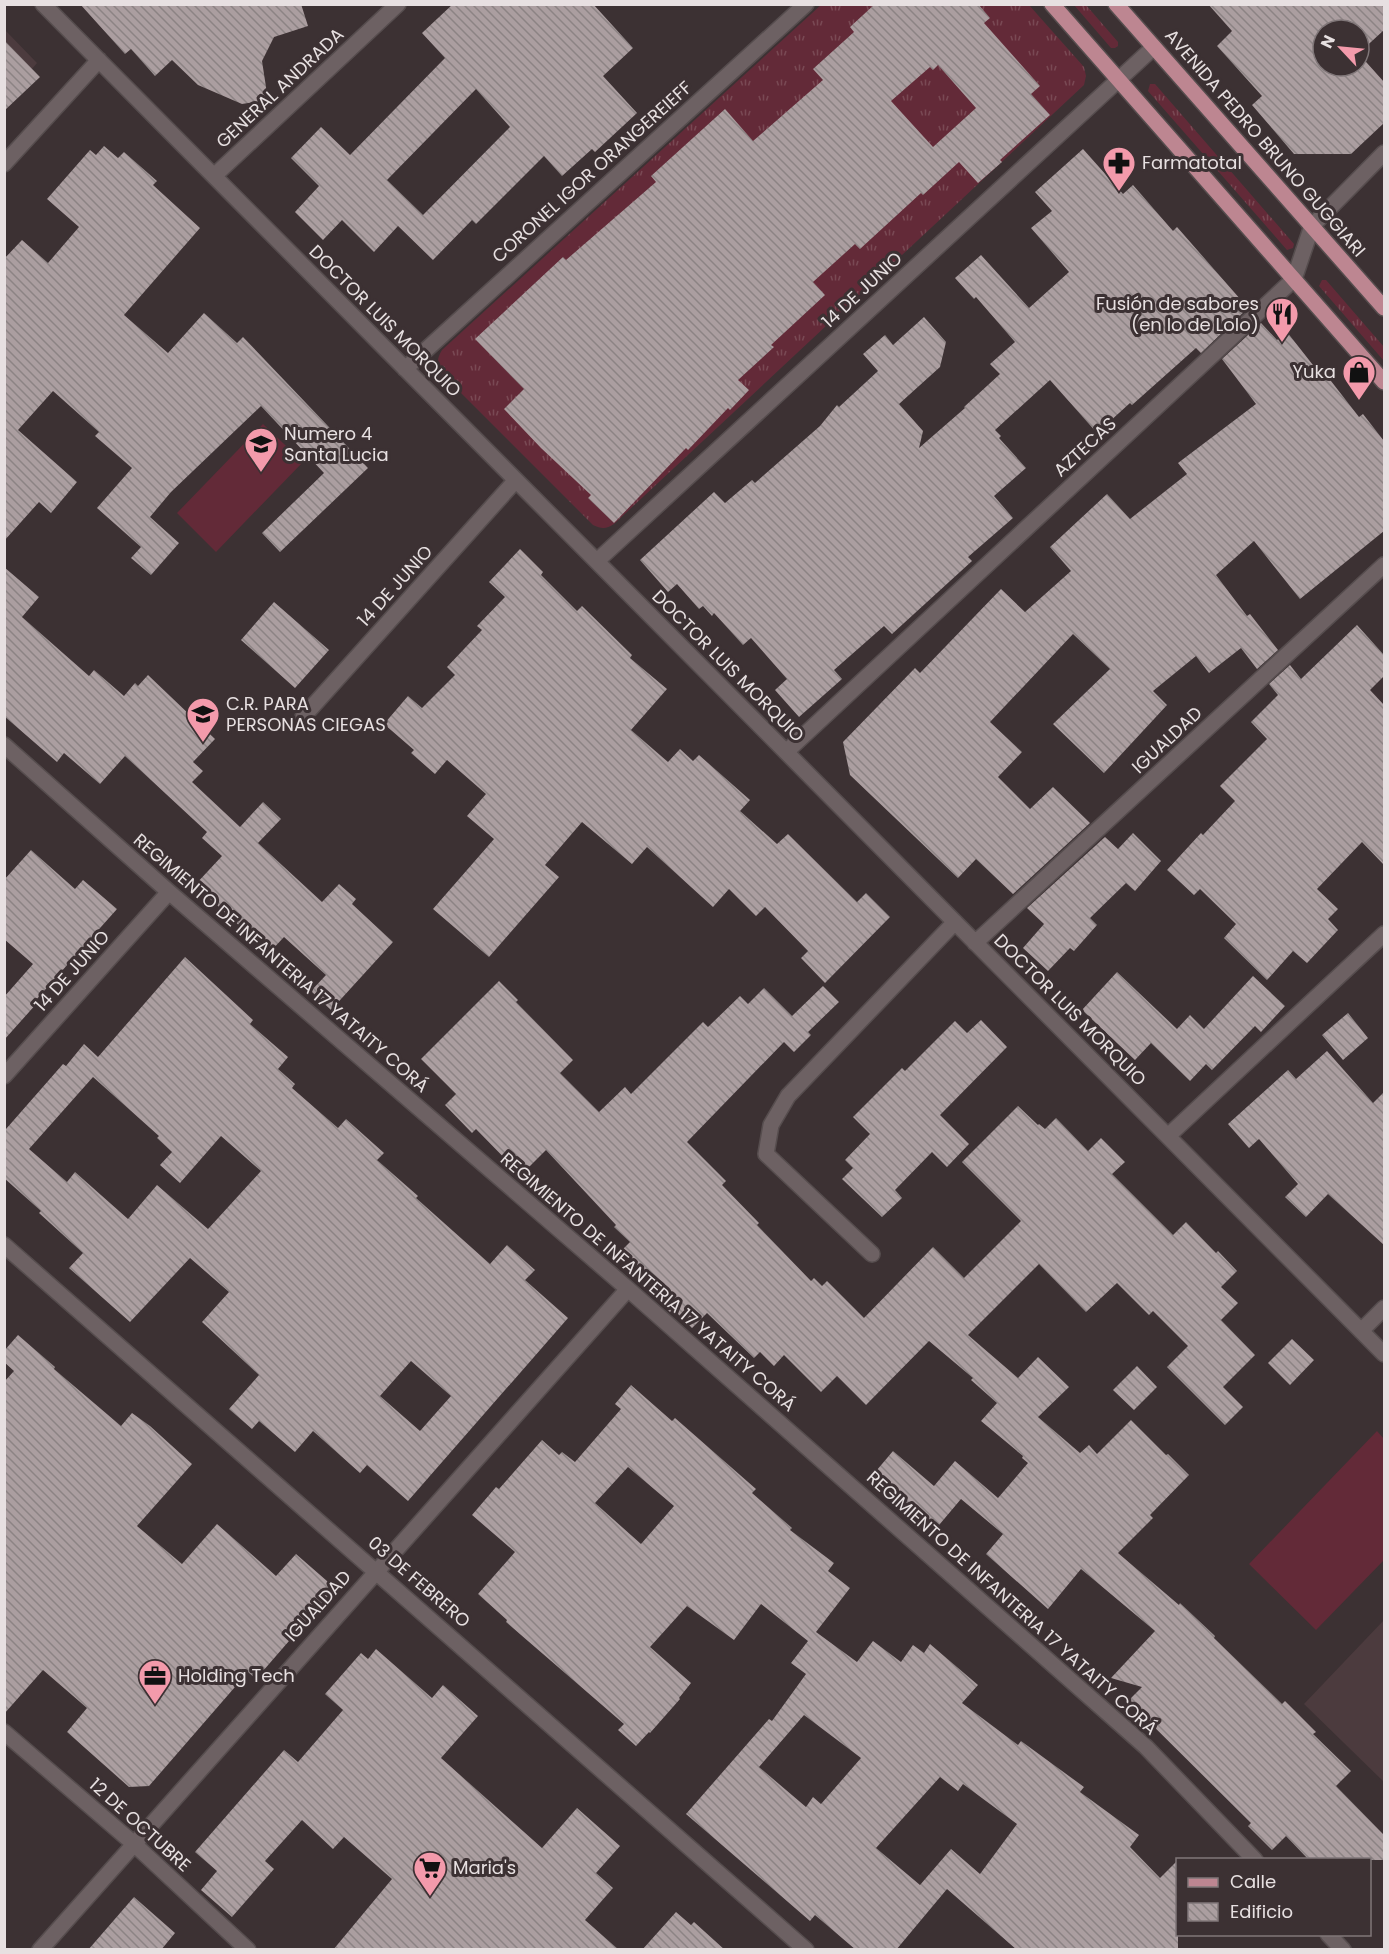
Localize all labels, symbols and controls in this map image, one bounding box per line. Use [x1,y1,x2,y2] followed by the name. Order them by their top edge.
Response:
[1311,18,1371,78] north arrow
[210,22,349,153] street label: GENERAL ANDRADA
[1160,25,1370,261] street label: AVENIDA PEDRO BRUNO GUGGIARI
[486,75,697,268] street label: CORONEL IGOR ORANGEREIEFF
[1101,145,1137,192] pharmacy icon: Farmatotal
[1142,150,1242,175] place label: Farmatotal
[304,239,467,402] street label: DOCTOR LUIS MORQUIO
[816,246,907,333] street label: 14 DE JUNIO
[1096,291,1259,337] place label: Fusión de sabores (en lo de Lolo)
[1264,296,1300,343] restaurant icon: Fusión de sabores (en lo de Lolo)
[1341,354,1377,401] shop icon: Yuka
[1293,359,1336,384] place label: Yuka
[1048,411,1122,482] street label: AZTECAS
[284,421,389,467] place label: Numero 4 Santa Lucia
[243,426,279,473] school or university icon: Numero 4 Santa Lucia
[351,540,438,632] street label: 14 DE JUNIO
[647,584,810,747] street label: DOCTOR LUIS MORQUIO
[226,691,386,737] place label: C.R. PARA PERSONAS CIEGAS
[185,696,221,743] school or university icon: C.R. PARA PERSONAS CIEGAS
[1126,700,1207,779] street label: IGUALDAD
[128,827,434,1098] street label: REGIMIENTO DE INFANTERIA 17 YATAITY CORÁ
[28,925,115,1017] street label: 14 DE JUNIO
[989,928,1152,1091] street label: DOCTOR LUIS MORQUIO
[495,1146,801,1417] street label: REGIMIENTO DE INFANTERIA 17 YATAITY CORÁ
[861,1465,1163,1740] street label: REGIMIENTO DE INFANTERIA 17 YATAITY CORÁ
[363,1530,476,1633] street label: 03 DE FEBRERO
[279,1565,356,1647] street label: IGUALDAD
[137,1658,173,1705] office icon: Holding Tech
[178,1663,295,1688] place label: Holding Tech
[84,1772,197,1877] street label: 12 DE OCTUBRE
[412,1850,448,1897] supermarket icon: Maria's
[453,1855,516,1880] place label: Maria's
[1176,1858,1371,1936] legend
[1230,1869,1276,1894] text: Calle
[1230,1899,1293,1924] text: Edificio

